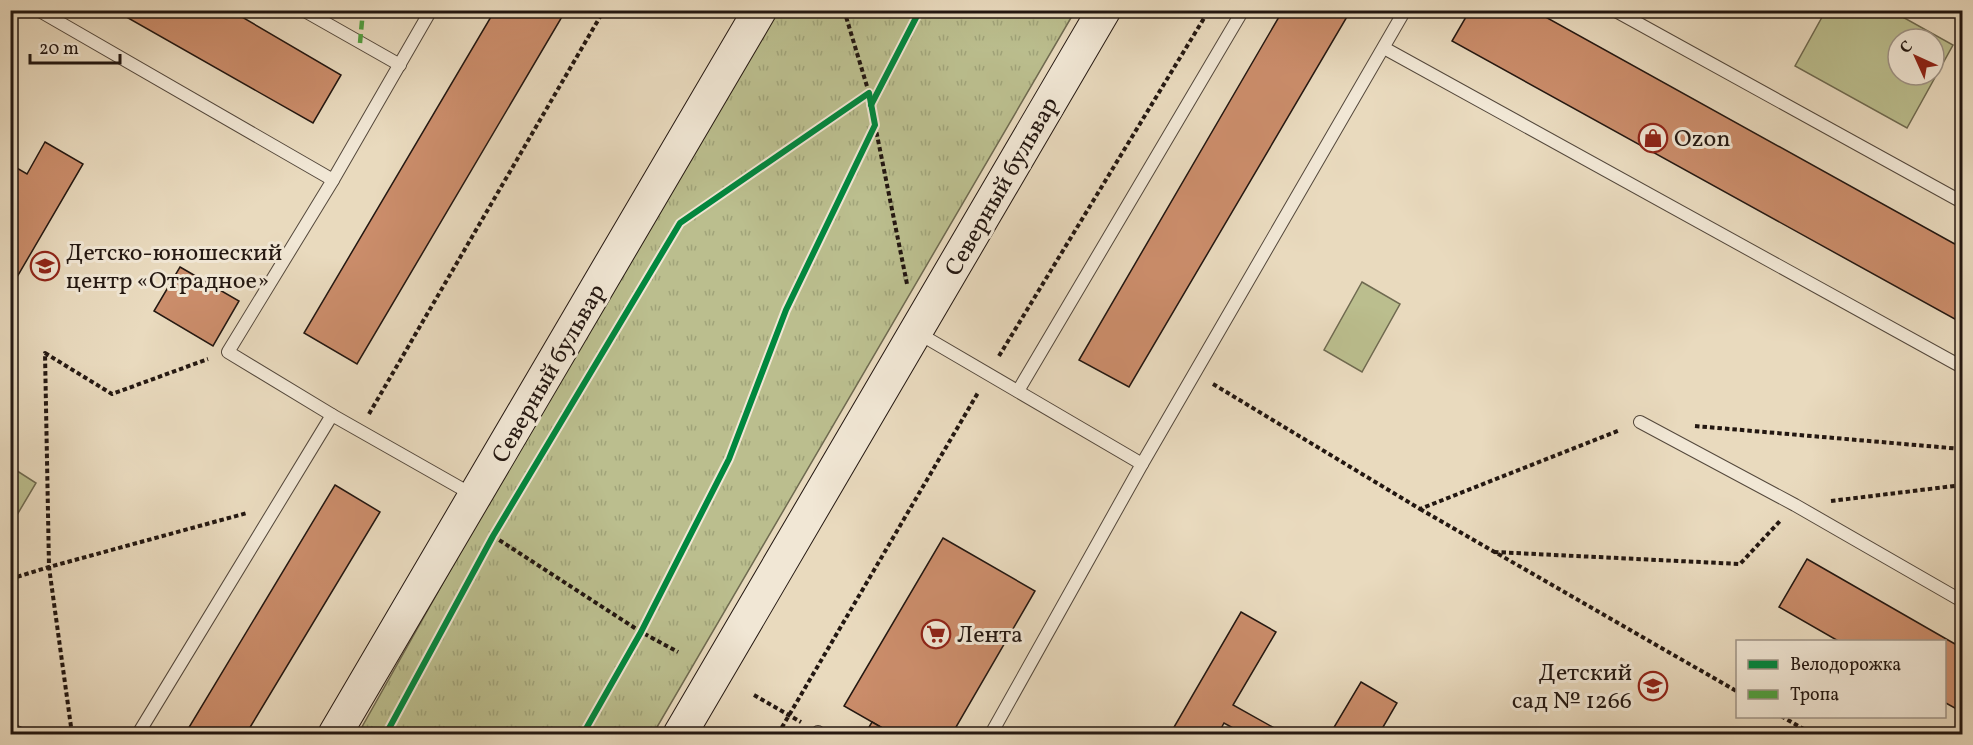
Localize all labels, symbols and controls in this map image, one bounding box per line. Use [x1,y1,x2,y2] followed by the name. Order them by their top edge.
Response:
[30,27,120,65] scale bar
[1886,27,1946,87] north arrow
[1895,36,1918,59] text: С
[39,37,79,62] text: 20 m
[938,91,1068,283] street label: Северный бульвар
[1637,122,1669,154] shop icon: Ozon
[1674,123,1731,157] place label: Ozon
[66,237,282,299] place label: Детско-юношеский центр «Отрадное»
[29,250,61,282] school or university icon: Детско-юношеский центр «Отрадное»
[485,278,615,470] street label: Северный бульвар
[920,618,952,650] supermarket icon: Лента
[957,619,1023,653] place label: Лента
[1736,640,1946,718] legend
[1790,653,1901,678] text: Велодорожка
[1512,657,1632,719] place label: Детский сад № 1266
[1637,670,1669,702] school or university icon: Детский сад № 1266
[1790,683,1839,708] text: Тропа

